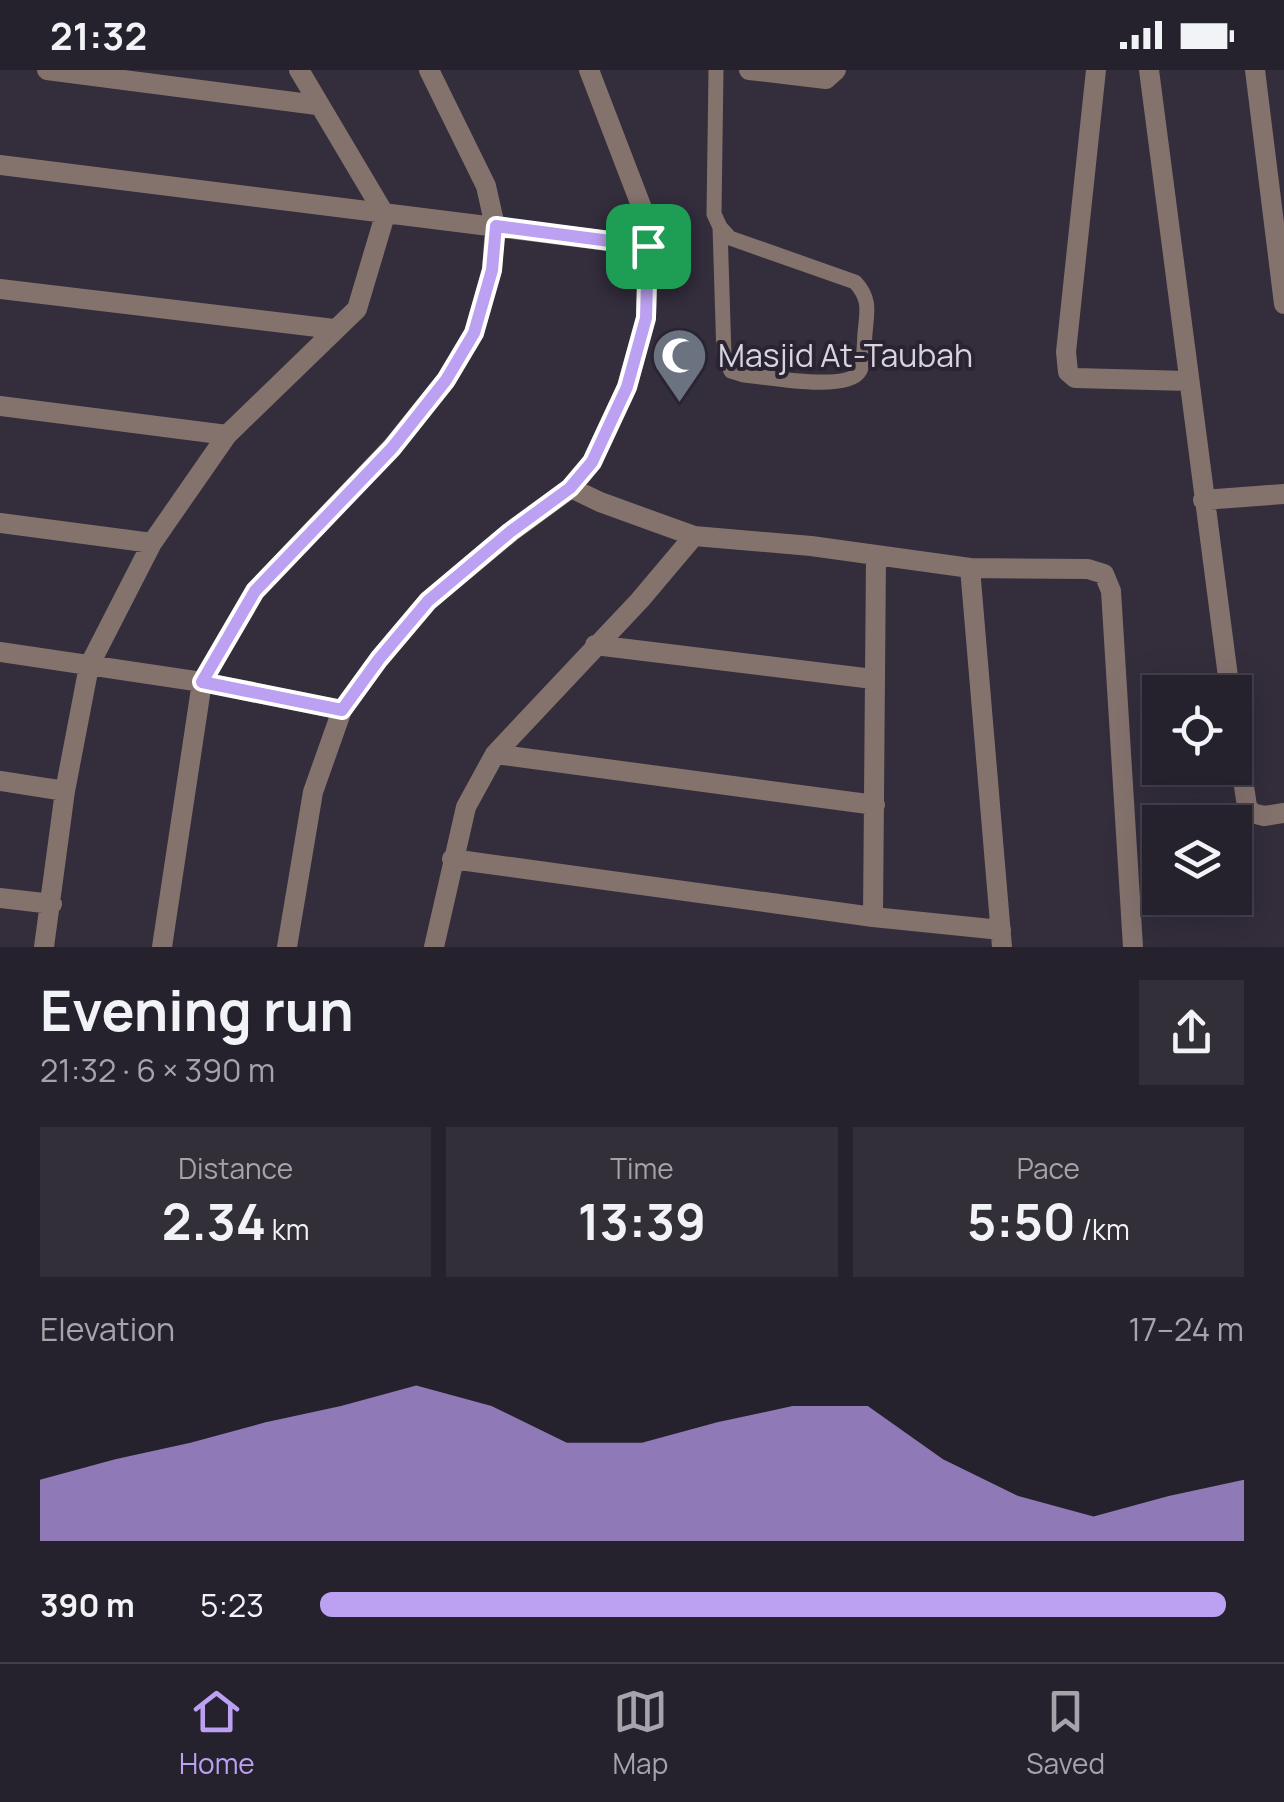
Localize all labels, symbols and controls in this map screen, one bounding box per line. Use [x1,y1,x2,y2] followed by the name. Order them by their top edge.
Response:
[50,9,147,61] text: 21:32
[606,204,691,289] pin
[621,219,676,274] icon: arrive
[649,325,709,404] mosque icon: Masjid At-Taubah
[718,333,973,377] place label: Masjid At-Taubah
[1142,675,1252,915] map controls
[1142,675,1252,785] button: locate
[1142,805,1252,915] button: layers
[40,972,354,1048] text: Evening run
[1139,980,1244,1085] button: share
[40,1048,275,1092] text: 21:32 · 6 × 390 m
[178,1149,293,1187] text: Distance
[610,1149,674,1187] text: Time
[1017,1149,1080,1187] text: Pace
[162,1187,266,1255] text: 2.34
[578,1187,706,1255] text: 13:39
[967,1187,1076,1255] text: 5:50
[266,1210,310,1248] text: km
[1076,1210,1130,1248] text: /km
[40,1307,175,1351] text: Elevation
[1129,1307,1244,1351] text: 17–24 m
[40,1583,135,1627] text: 390 m
[200,1583,264,1627] text: 5:23
[179,1684,255,1782] tab: Home
[613,1684,668,1782] tab: Map
[1026,1684,1105,1782] tab: Saved

